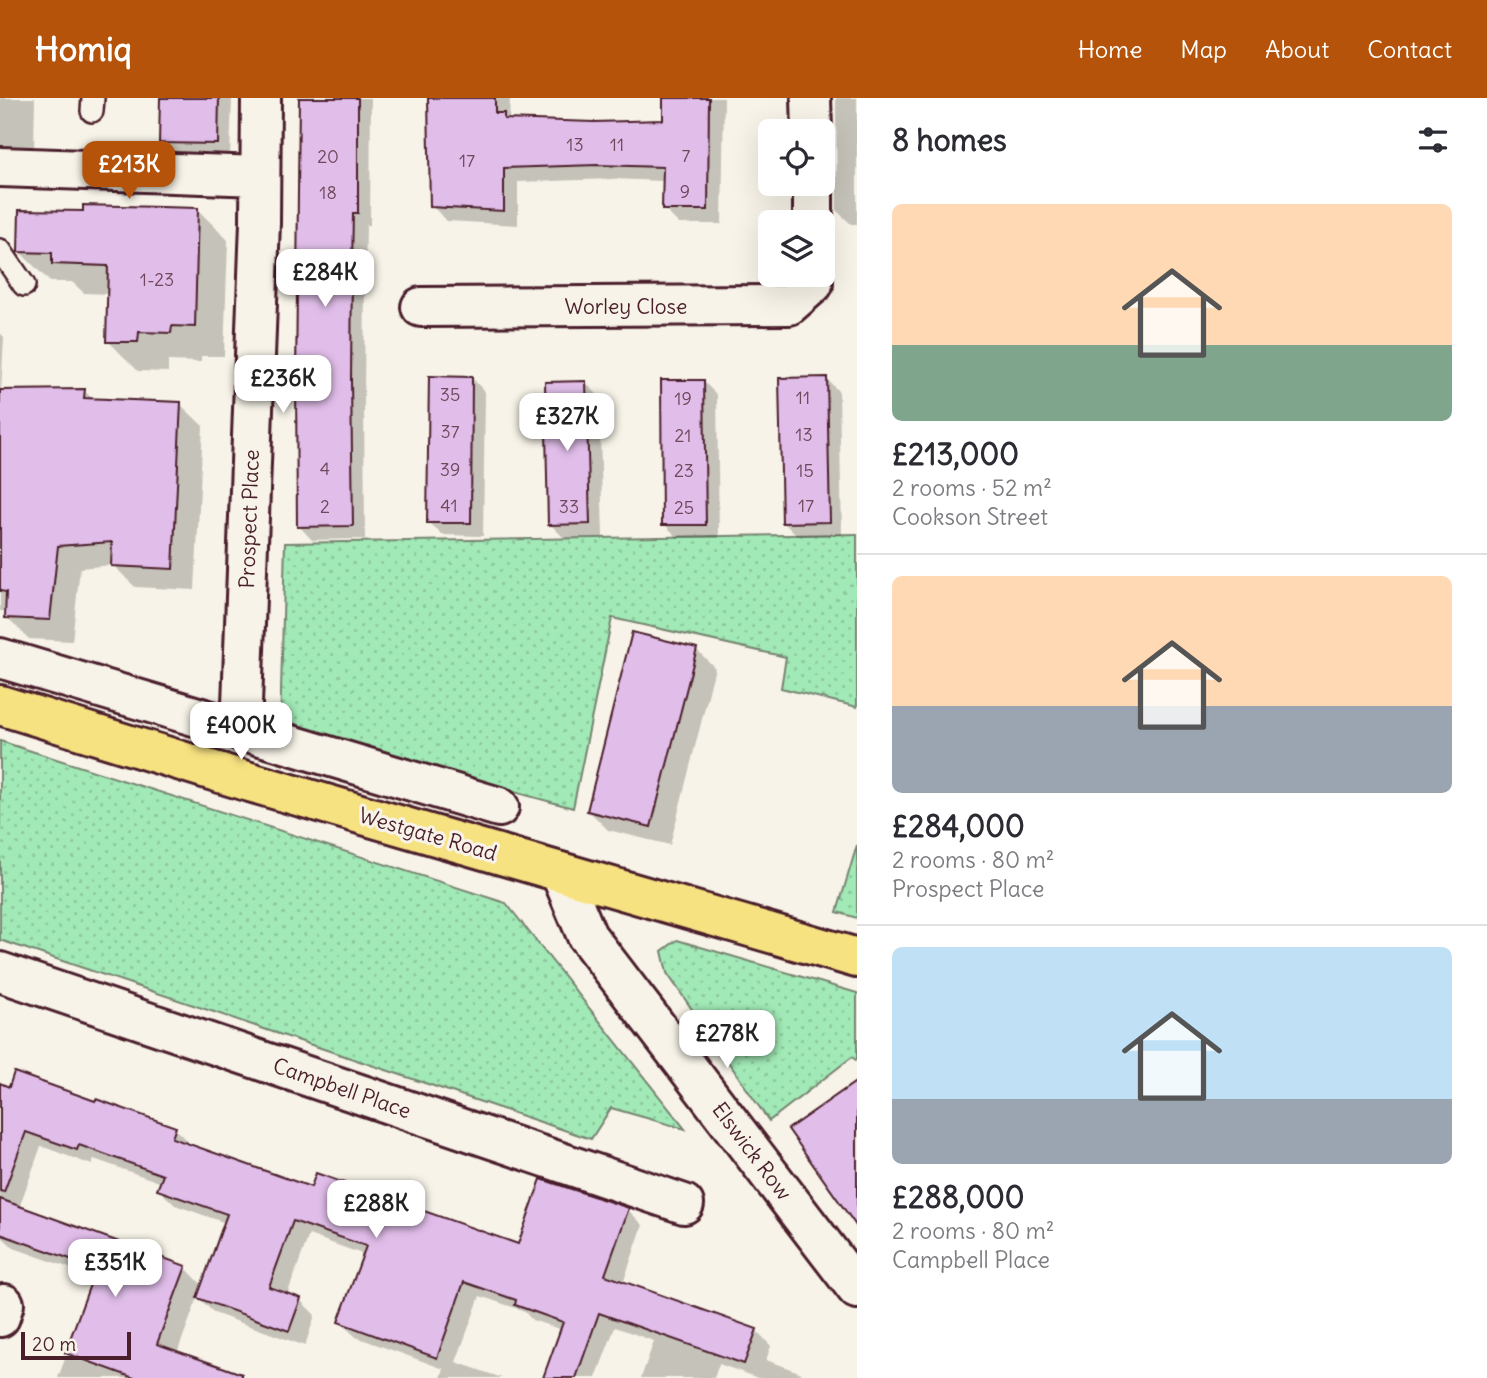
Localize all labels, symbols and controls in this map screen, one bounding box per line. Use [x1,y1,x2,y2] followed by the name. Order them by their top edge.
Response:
[35,28,132,70] text: Homiq
[1078,34,1142,64] text: Home
[1180,34,1227,64] text: Map
[1265,34,1329,64] text: About
[1367,34,1452,64] text: Contact
[758,119,835,287] map controls
[758,119,835,196] button: locate
[892,121,1007,159] text: 8 homes
[1414,121,1452,159] icon: filters
[566,133,584,156] house number: 13
[610,133,624,156] house number: 11
[80,141,178,201] pin: £213K
[682,144,691,167] house number: 7
[317,145,339,168] house number: 20
[98,149,160,178] text: £213K
[459,149,475,172] house number: 17
[680,180,690,203] house number: 9
[319,181,337,204] house number: 18
[758,210,835,287] button: layers
[276,250,374,309] pin: £284K
[1109,250,1235,376] icon: home
[292,257,358,286] text: £284K
[140,268,174,291] house number: 1-23
[565,293,687,320] street label: Worley Close
[234,356,332,415] pin: £236K
[250,363,316,392] text: £236K
[440,383,460,406] house number: 35
[796,386,810,409] house number: 11
[674,387,692,410] house number: 19
[518,394,616,453] pin: £327K
[535,401,599,430] text: £327K
[440,420,460,443] house number: 37
[795,423,813,446] house number: 13
[674,424,692,447] house number: 21
[892,435,1019,473] text: £213,000
[233,449,265,589] street label: Prospect Place
[320,457,330,480] house number: 4
[440,458,460,481] house number: 39
[674,459,694,482] house number: 23
[796,459,814,482] house number: 15
[892,473,1052,502] text: 2 rooms · 52 m²
[440,494,458,517] house number: 41
[798,494,814,517] house number: 17
[320,495,330,518] house number: 2
[559,495,579,518] house number: 33
[674,496,694,519] house number: 25
[892,502,1048,531] text: Cookson Street
[1109,622,1235,748] icon: home
[192,702,290,762] pin: £400K
[206,710,276,739] text: £400K
[356,801,500,867] street label: Westgate Road
[892,807,1025,845] text: £284,000
[892,845,1054,874] text: 2 rooms · 80 m²
[892,874,1045,903] text: Prospect Place
[1109,993,1235,1119] icon: home
[678,1010,776,1070] pin: £278K
[695,1018,759,1047] text: £278K
[269,1052,415,1124] street label: Campbell Place
[706,1097,798,1205] street label: Elswick Row
[892,1178,1025,1216] text: £288,000
[327,1180,425,1240] pin: £288K
[343,1188,409,1217] text: £288K
[892,1216,1054,1245] text: 2 rooms · 80 m²
[66,1240,164,1299] pin: £351K
[892,1245,1050,1274] text: Campbell Place
[84,1247,146,1276] text: £351K
[21,1329,131,1361] scale bar
[32,1332,76,1356] text: 20 m

